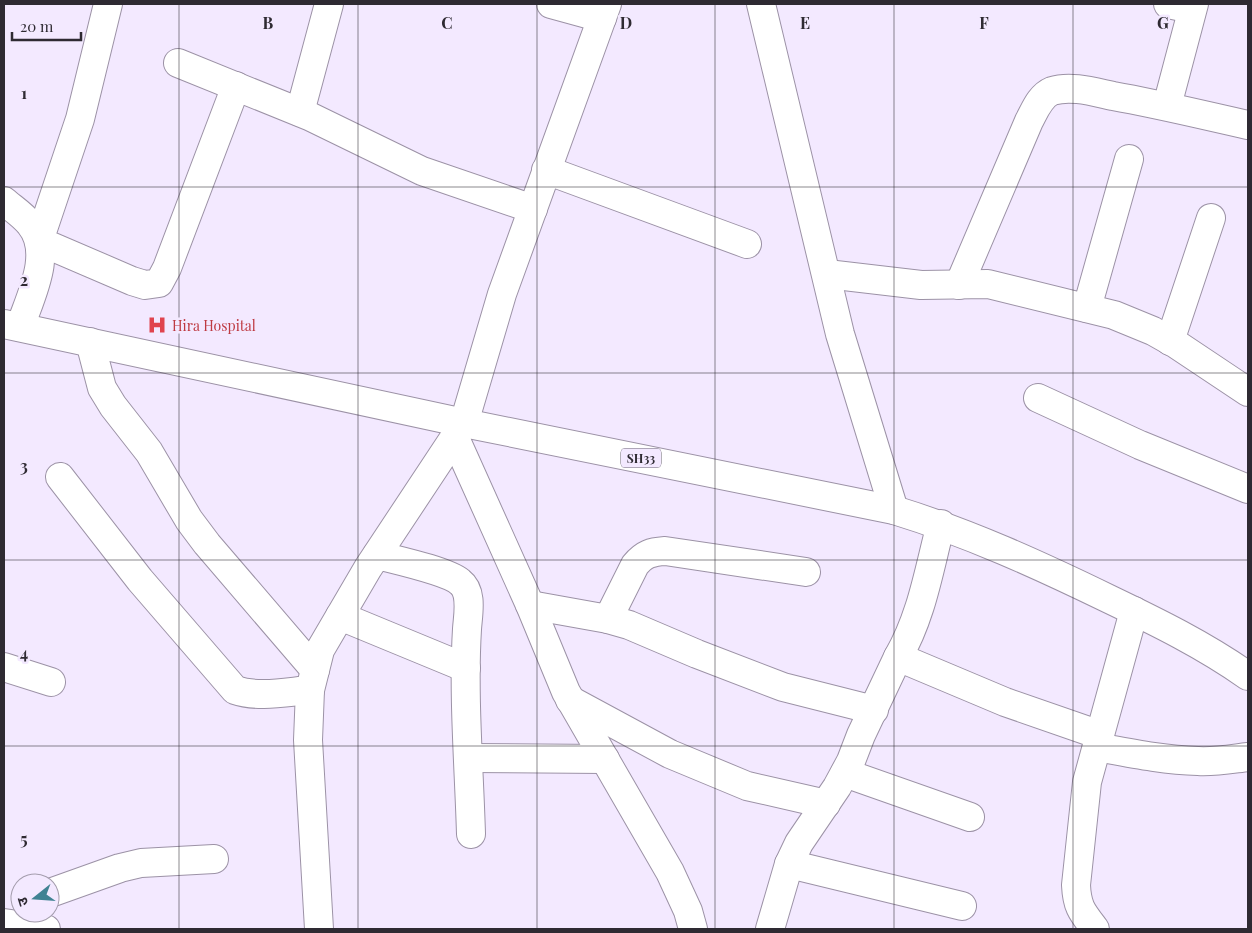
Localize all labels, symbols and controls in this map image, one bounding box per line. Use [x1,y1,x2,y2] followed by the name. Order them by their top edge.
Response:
[12,10,81,42] scale bar
[263,12,274,33] text: B
[441,12,453,33] text: C
[620,12,632,33] text: D
[800,12,810,33] text: E
[979,12,989,33] text: F
[1157,12,1169,33] text: G
[20,16,54,36] text: 20 m
[21,82,27,103] text: 1
[20,269,28,290] text: 2
[146,314,168,336] hospital icon: Hira Hospital
[172,316,256,335] place label: Hira Hospital
[621,448,661,468] road number: SH33
[20,455,28,476] text: 3
[20,642,28,663] text: 4
[20,828,28,849] text: 5
[10,873,60,923] north arrow
[12,894,32,909] text: उ

